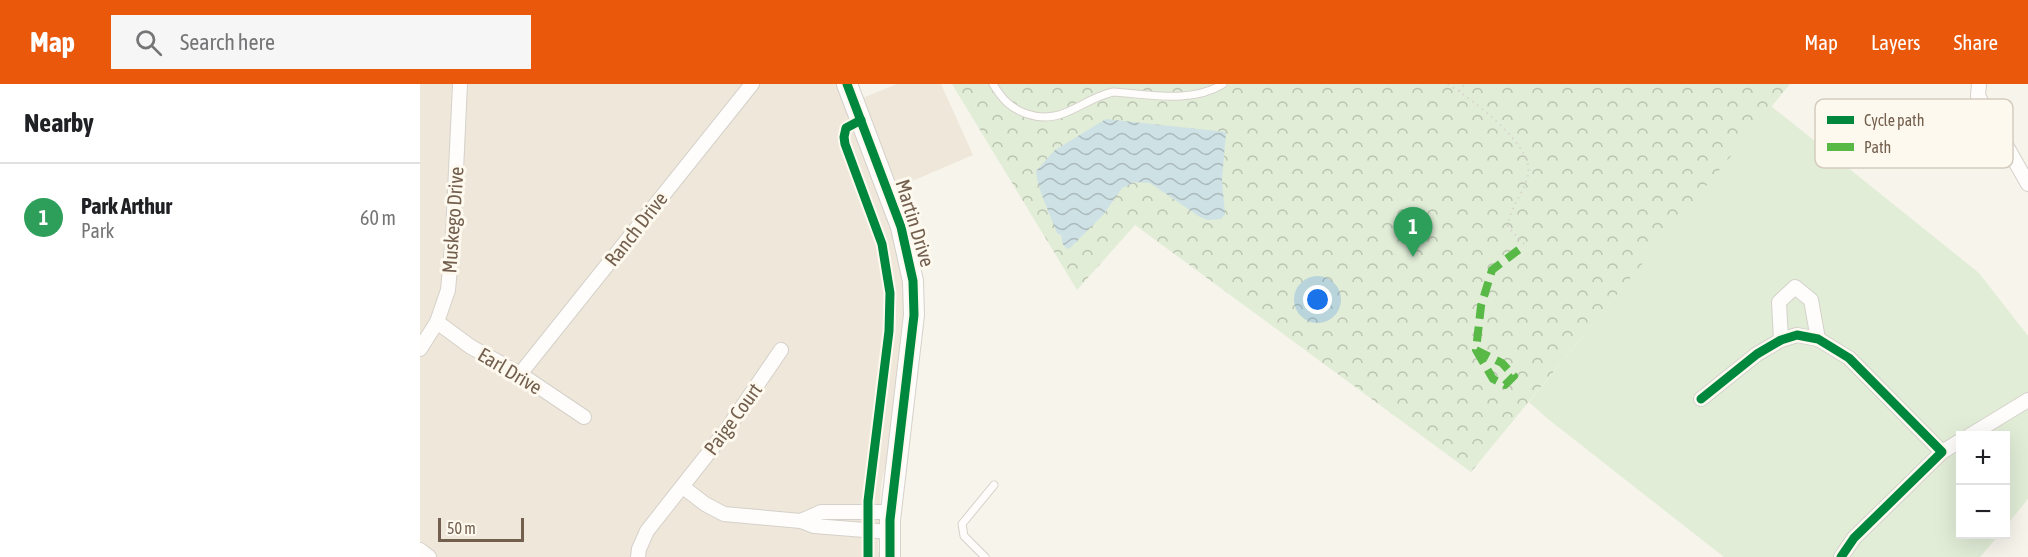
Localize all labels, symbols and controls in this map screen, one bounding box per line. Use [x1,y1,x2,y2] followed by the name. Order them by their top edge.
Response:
[111,15,531,69] search box
[30,26,75,58] text: Map
[132,26,165,59] icon: search
[180,29,275,55] text: Search here
[1804,30,1838,54] text: Map
[1871,30,1921,54] text: Layers
[1954,30,1998,54] text: Share
[1815,99,2013,168] legend
[24,108,94,138] text: Nearby
[1864,111,1924,130] text: Cycle path
[1864,138,1891,156] text: Path
[437,166,468,274] street label: Muskego Drive
[891,176,940,269] street label: Martin Drive
[600,187,672,270] street label: Ranch Drive
[81,193,172,219] text: Park Arthur
[39,206,48,229] text: 1
[360,206,396,229] text: 60 m
[1394,208,1432,257] pin: 1
[81,219,114,242] text: Park
[1303,285,1332,314] your location
[474,343,546,399] street label: Earl Drive
[699,378,766,459] street label: Paige Court
[1956,431,2010,539] map controls
[1956,431,2010,485] button: +
[1956,485,2010,539] button: −
[438,515,524,542] scale bar
[447,519,476,537] text: 50 m

